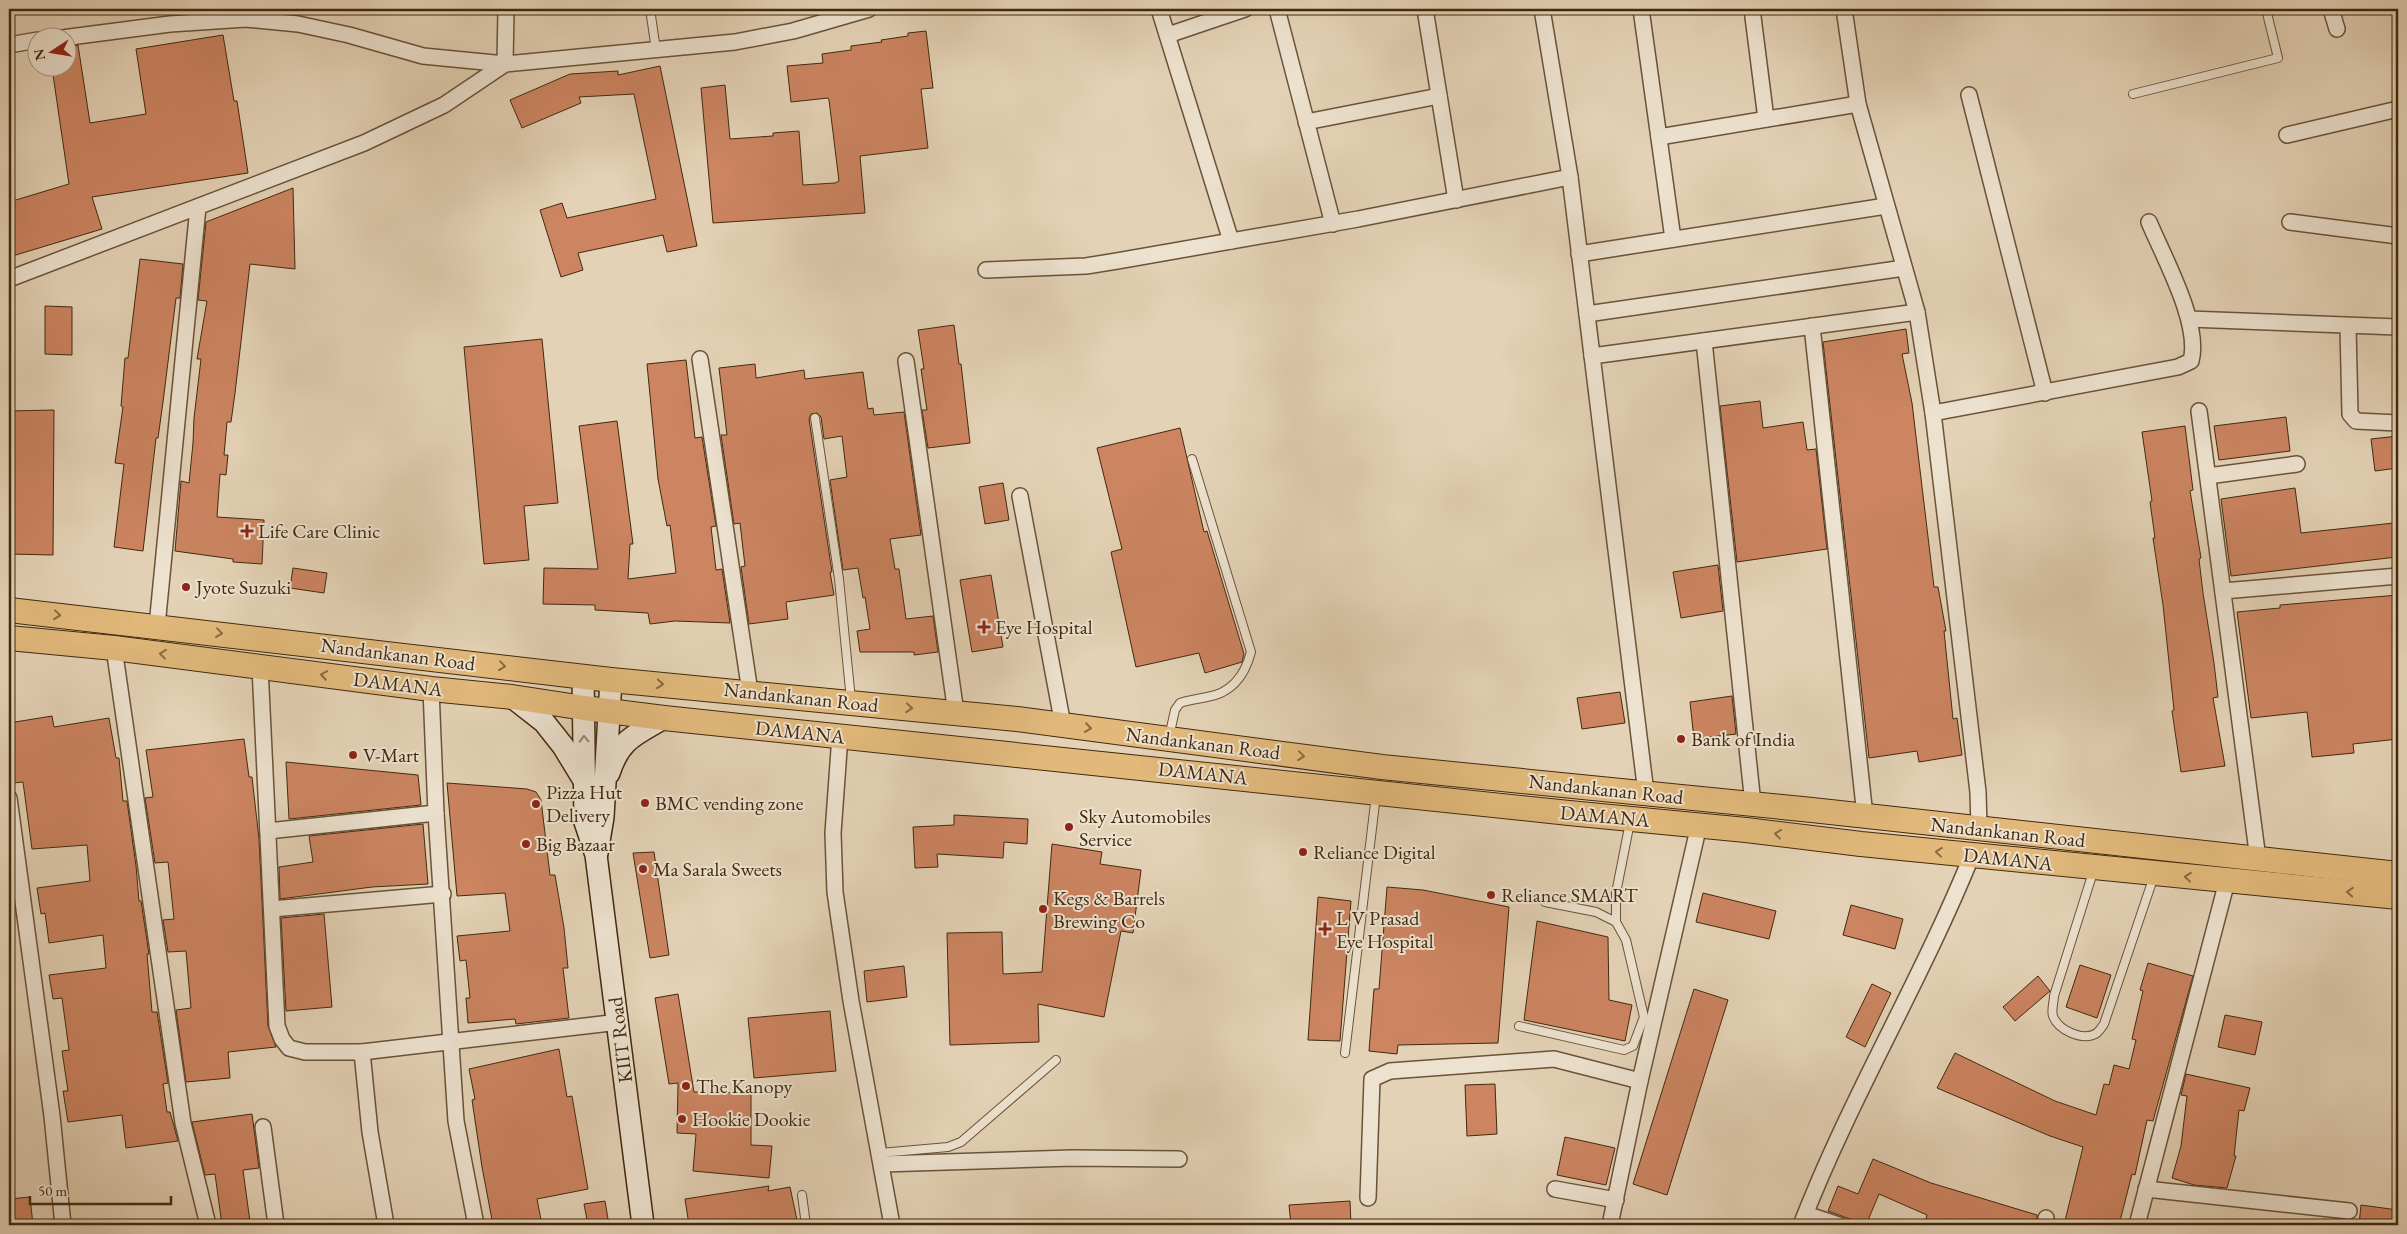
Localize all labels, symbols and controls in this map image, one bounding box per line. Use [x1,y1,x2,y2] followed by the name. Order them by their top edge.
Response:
[28,28,78,78] north arrow
[29,47,49,62] text: N
[258,518,380,544] place label: Life Care Clinic
[240,524,254,538] marker: Life Care Clinic
[194,574,291,600] place label: Jyote Suzuki
[180,581,192,593] marker: Jyote Suzuki
[54,609,62,620] one-way arrow
[995,614,1093,640] place label: Eye Hospital
[977,620,991,634] marker: Eye Hospital
[215,627,223,638] one-way arrow
[319,632,478,676] street label: Nandankanan Road
[159,650,167,660] one-way arrow
[498,660,506,671] one-way arrow
[352,666,444,702] street label: DAMANA
[320,670,328,681] one-way arrow
[722,676,880,718] street label: Nandankanan Road
[656,679,664,690] one-way arrow
[905,702,913,713] one-way arrow
[754,714,846,750] street label: DAMANA
[1124,721,1283,765] street label: Nandankanan Road
[1084,722,1092,733] one-way arrow
[1691,726,1795,752] place label: Bank of India
[1675,733,1687,745] marker: Bank of India
[579,734,589,742] one-way arrow
[363,742,420,768] place label: V-Mart
[347,749,359,761] marker: V-Mart
[1297,750,1305,761] one-way arrow
[1157,755,1249,791] street label: DAMANA
[1527,768,1685,810] street label: Nandankanan Road
[546,779,623,828] place label: Pizza Hut Delivery
[655,790,804,816] place label: BMC vending zone
[639,797,651,809] marker: BMC vending zone
[530,798,542,810] marker: Pizza Hut Delivery
[1559,799,1651,833] street label: DAMANA
[1079,803,1211,852] place label: Sky Automobiles Service
[1929,811,2087,853] street label: Nandankanan Road
[1063,821,1075,833] marker: Sky Automobiles Service
[1773,829,1781,840] one-way arrow
[536,831,615,857] place label: Big Bazaar
[520,838,532,850] marker: Big Bazaar
[1313,839,1436,865] place label: Reliance Digital
[1962,841,2054,877] street label: DAMANA
[1297,846,1309,858] marker: Reliance Digital
[1935,847,1943,858] one-way arrow
[653,856,782,882] place label: Ma Sarala Sweets
[637,863,649,875] marker: Ma Sarala Sweets
[2184,872,2192,883] one-way arrow
[1501,882,1638,908] place label: Reliance SMART
[1053,885,1165,934] place label: Kegs & Barrels Brewing Co
[2345,887,2353,898] one-way arrow
[1485,889,1497,901] marker: Reliance SMART
[1037,903,1049,915] marker: Kegs & Barrels Brewing Co
[1336,905,1434,954] place label: L V Prasad Eye Hospital
[1318,922,1332,936] marker: L V Prasad Eye Hospital
[602,995,638,1085] street label: KIIT Road
[696,1073,792,1099] place label: The Kanopy
[680,1080,692,1092] marker: The Kanopy
[692,1106,811,1132] place label: Hookie Dookie
[676,1113,688,1125] marker: Hookie Dookie
[30,1174,171,1206] scale bar
[38,1181,67,1200] text: 50 m

